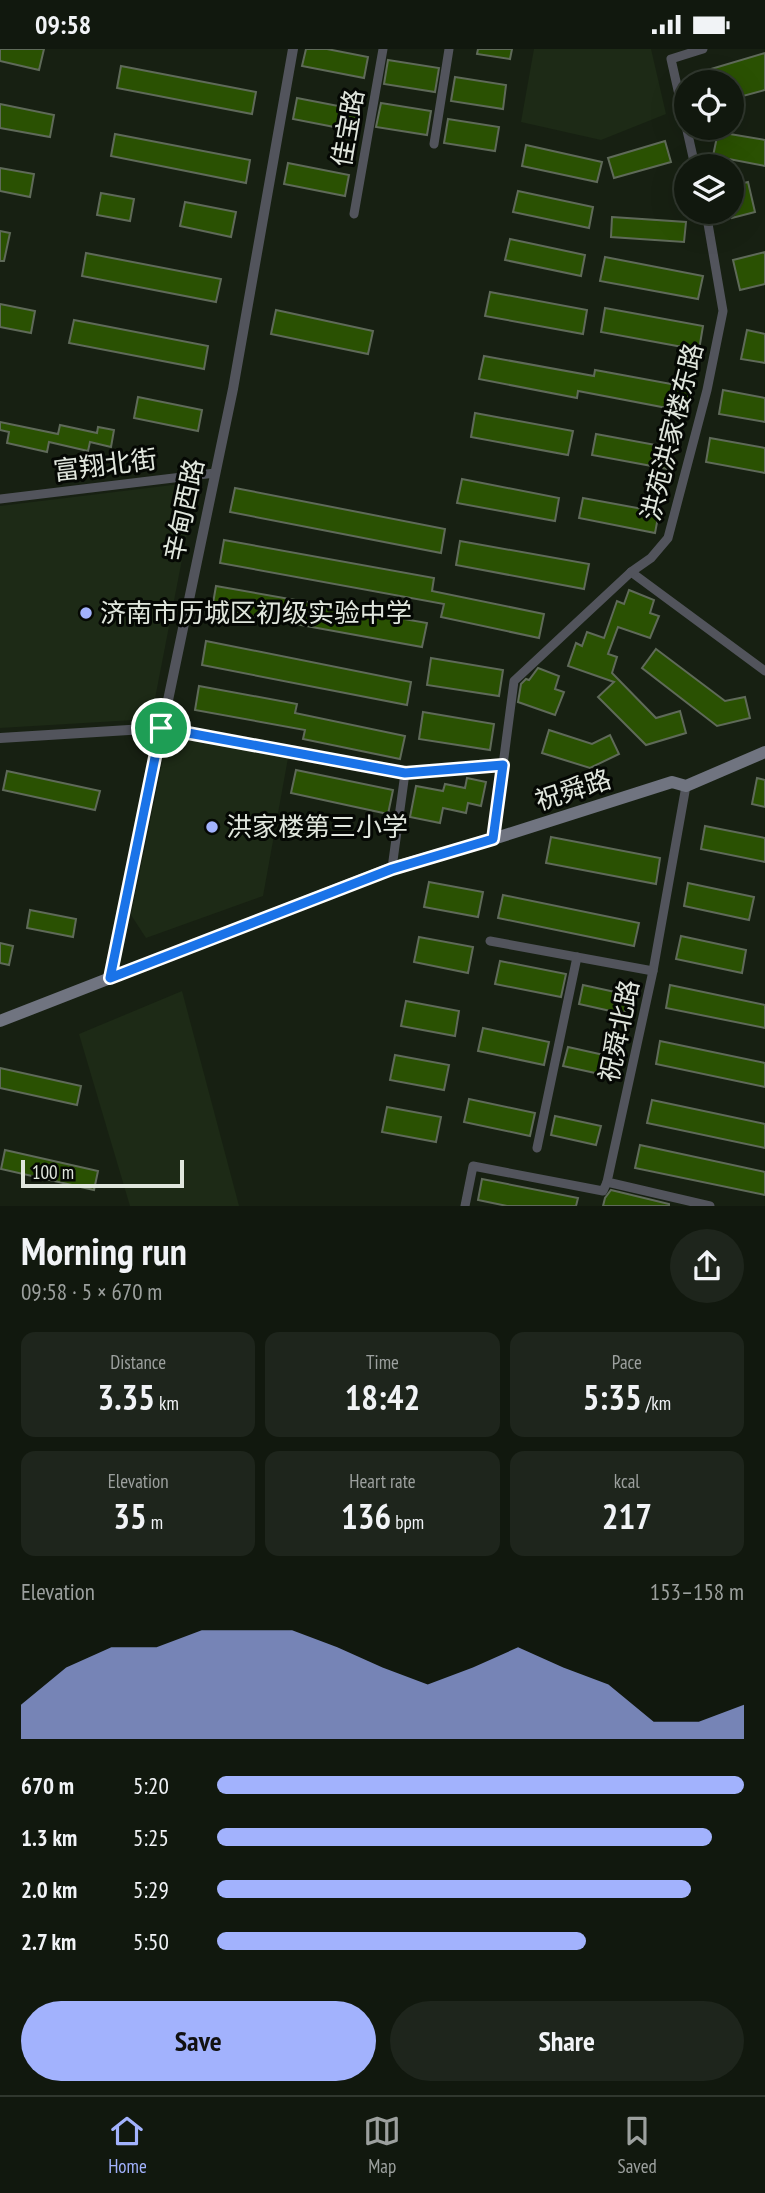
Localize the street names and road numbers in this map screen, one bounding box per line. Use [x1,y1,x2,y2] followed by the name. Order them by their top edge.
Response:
[324,87,371,169] street label: 佳宝路
[633,340,710,524] street label: 洪苑洪家楼东路
[51,442,159,487] street label: 富翔北街
[157,456,210,564] street label: 辛甸西路
[531,762,615,817] street label: 祝舜路
[592,977,645,1085] street label: 祝舜北路

